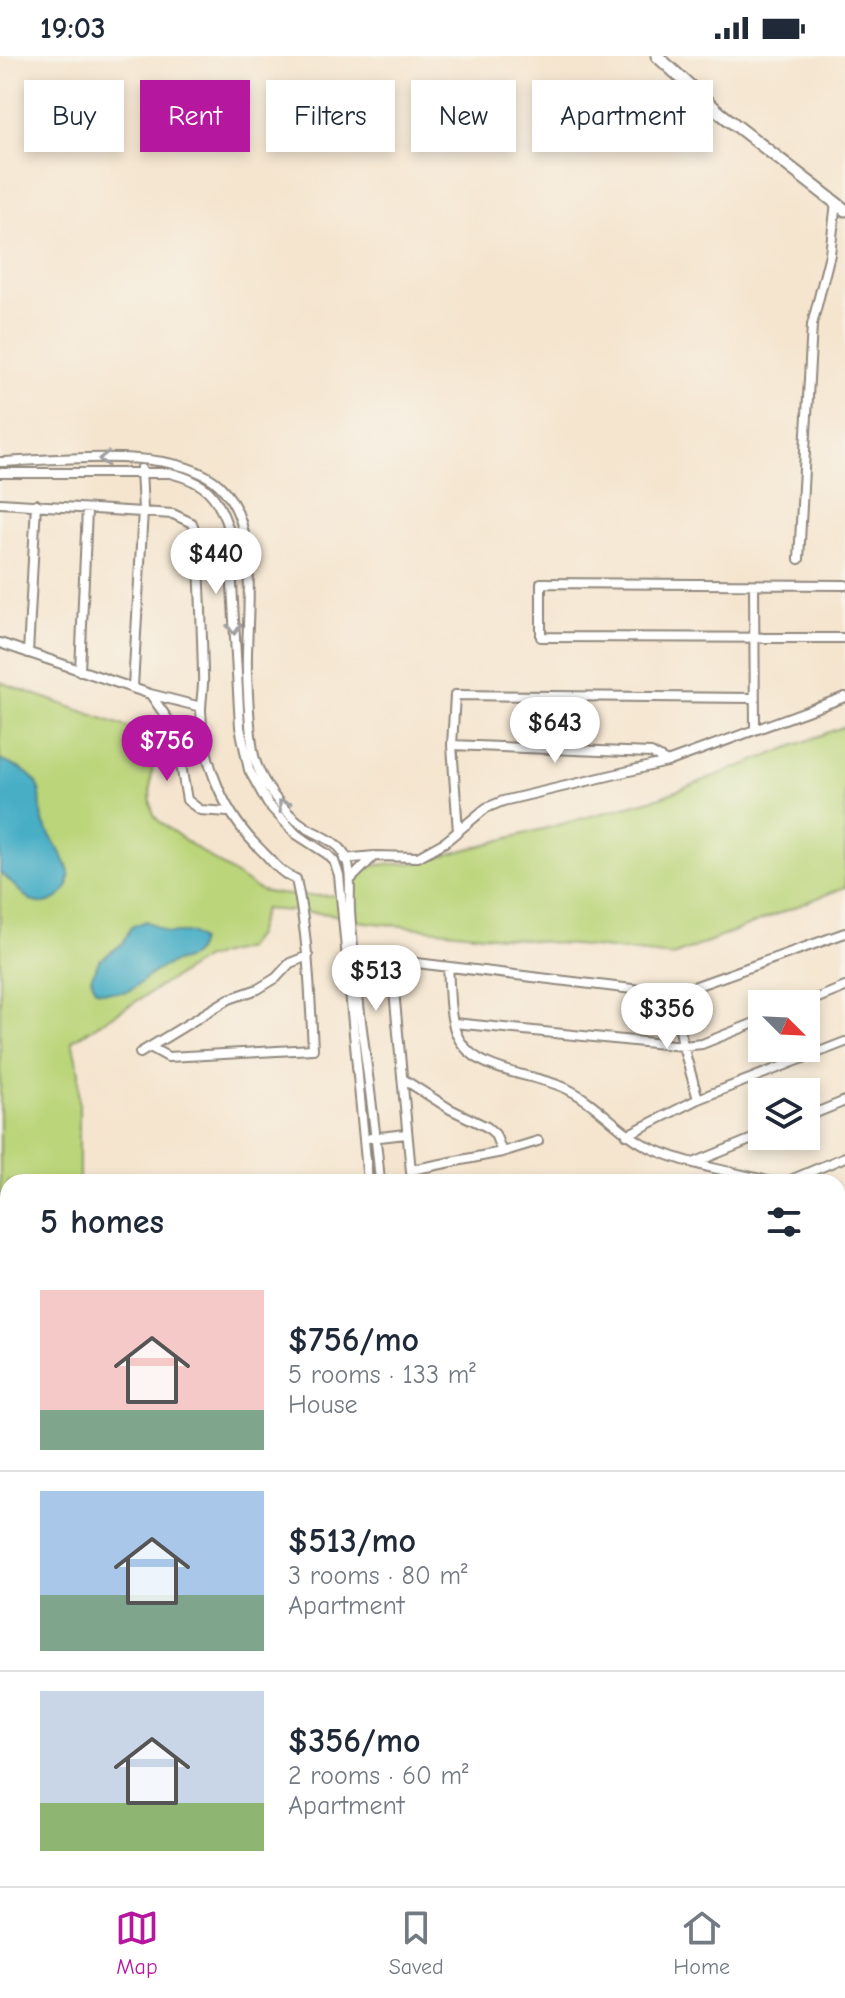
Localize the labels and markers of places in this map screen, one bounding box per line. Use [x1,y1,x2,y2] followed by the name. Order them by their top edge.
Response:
[169,528,263,596] pin: $440
[508,697,602,765] pin: $643
[120,715,214,783] pin: $756
[329,945,423,1013] pin: $513
[620,983,714,1051] pin: $356

